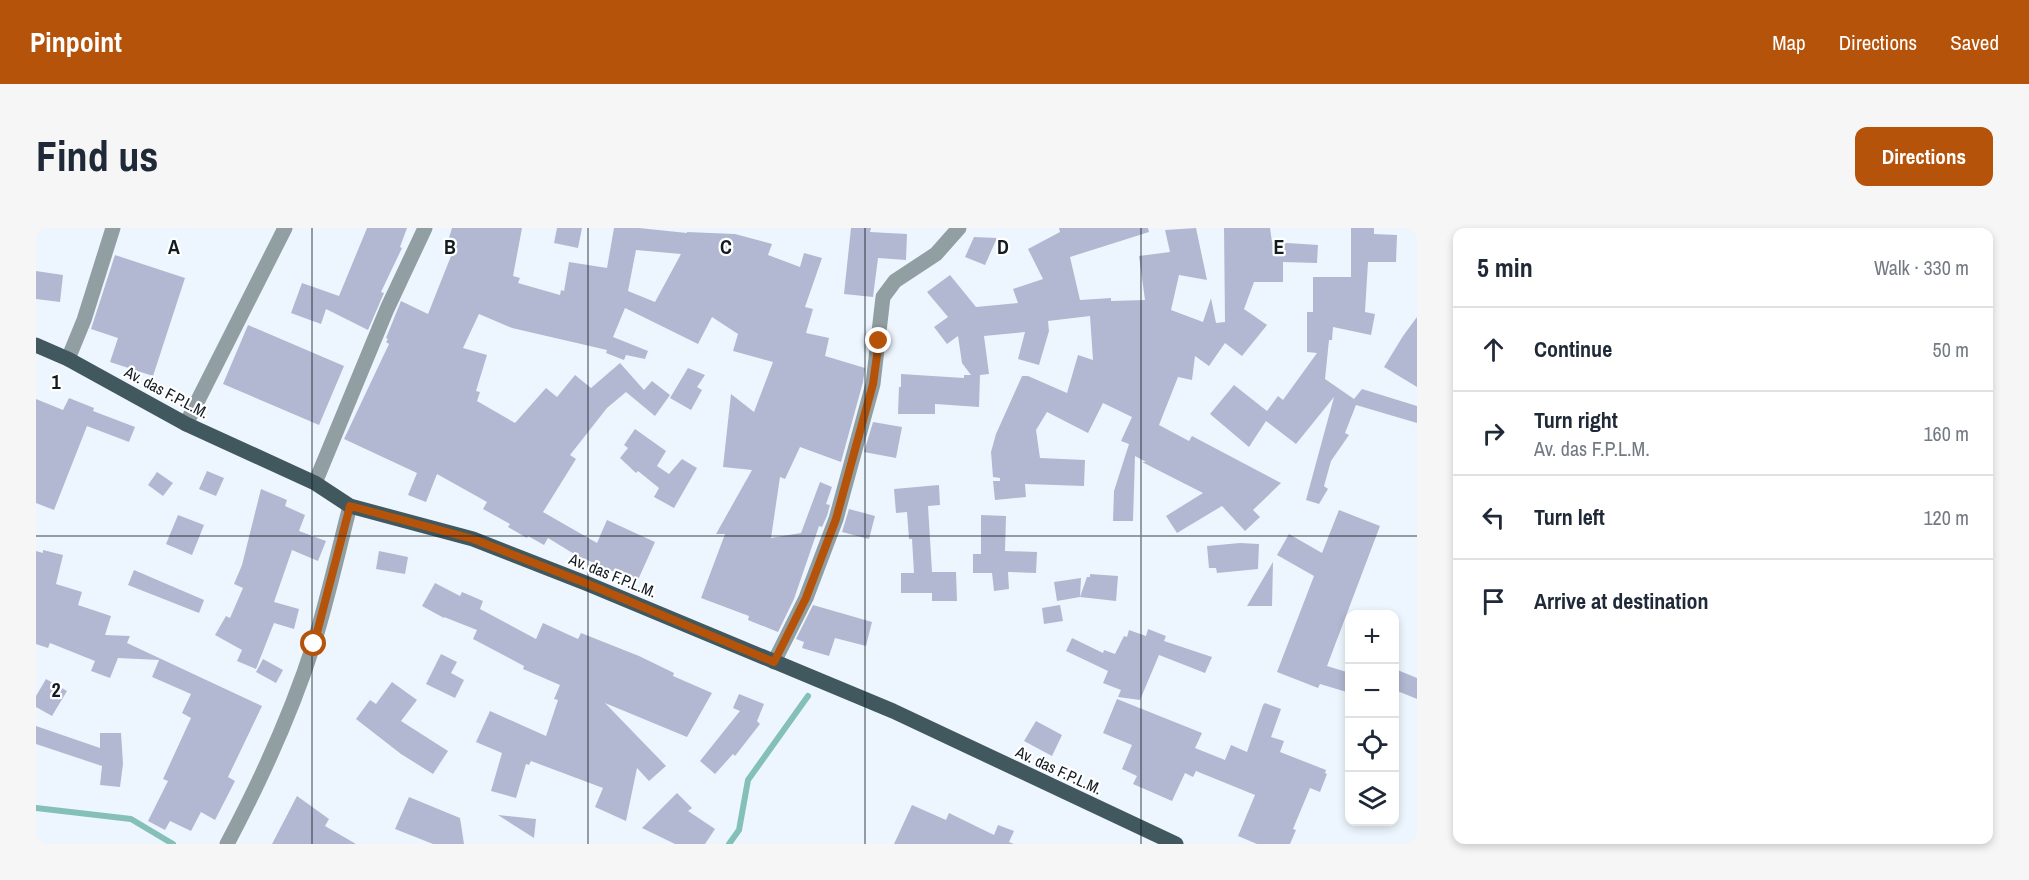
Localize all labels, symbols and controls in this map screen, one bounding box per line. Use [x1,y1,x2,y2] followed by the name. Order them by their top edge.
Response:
[30,23,122,61] text: Pinpoint
[1772,28,1806,57] text: Map
[1839,28,1917,57] text: Directions
[1950,28,1999,57] text: Saved
[1855,127,1993,186] button: Directions
[36,128,158,184] text: Find us
[168,233,180,260] text: A
[444,233,456,260] text: B
[720,233,732,260] text: C
[997,233,1009,260] text: D
[1274,233,1285,260] text: E
[1477,250,1533,285] text: 5 min
[1874,254,1969,281] text: Walk · 330 m
[865,327,891,353] route end
[1477,333,1510,366] icon: ahead
[1534,334,1612,364] text: Continue
[1933,336,1969,363] text: 50 m
[120,360,213,423] street label: Av. das F.P.L.M.
[51,368,61,395] text: 1
[1534,405,1618,435] text: Turn right
[1477,417,1510,450] icon: right
[1923,420,1969,447] text: 160 m
[1534,435,1650,462] text: Av. das F.P.L.M.
[1477,501,1510,534] icon: left
[1534,502,1605,532] text: Turn left
[1923,504,1969,531] text: 120 m
[565,547,660,603] street label: Av. das F.P.L.M.
[1477,585,1510,618] icon: arrive
[1534,586,1708,616] text: Arrive at destination
[1345,610,1399,826] map controls
[1345,610,1399,664] button: +
[300,630,326,656] route start
[1345,664,1399,718] button: −
[51,676,61,703] text: 2
[1345,718,1399,772] button: locate
[1011,740,1106,800] street label: Av. das F.P.L.M.
[1345,772,1399,826] button: layers

